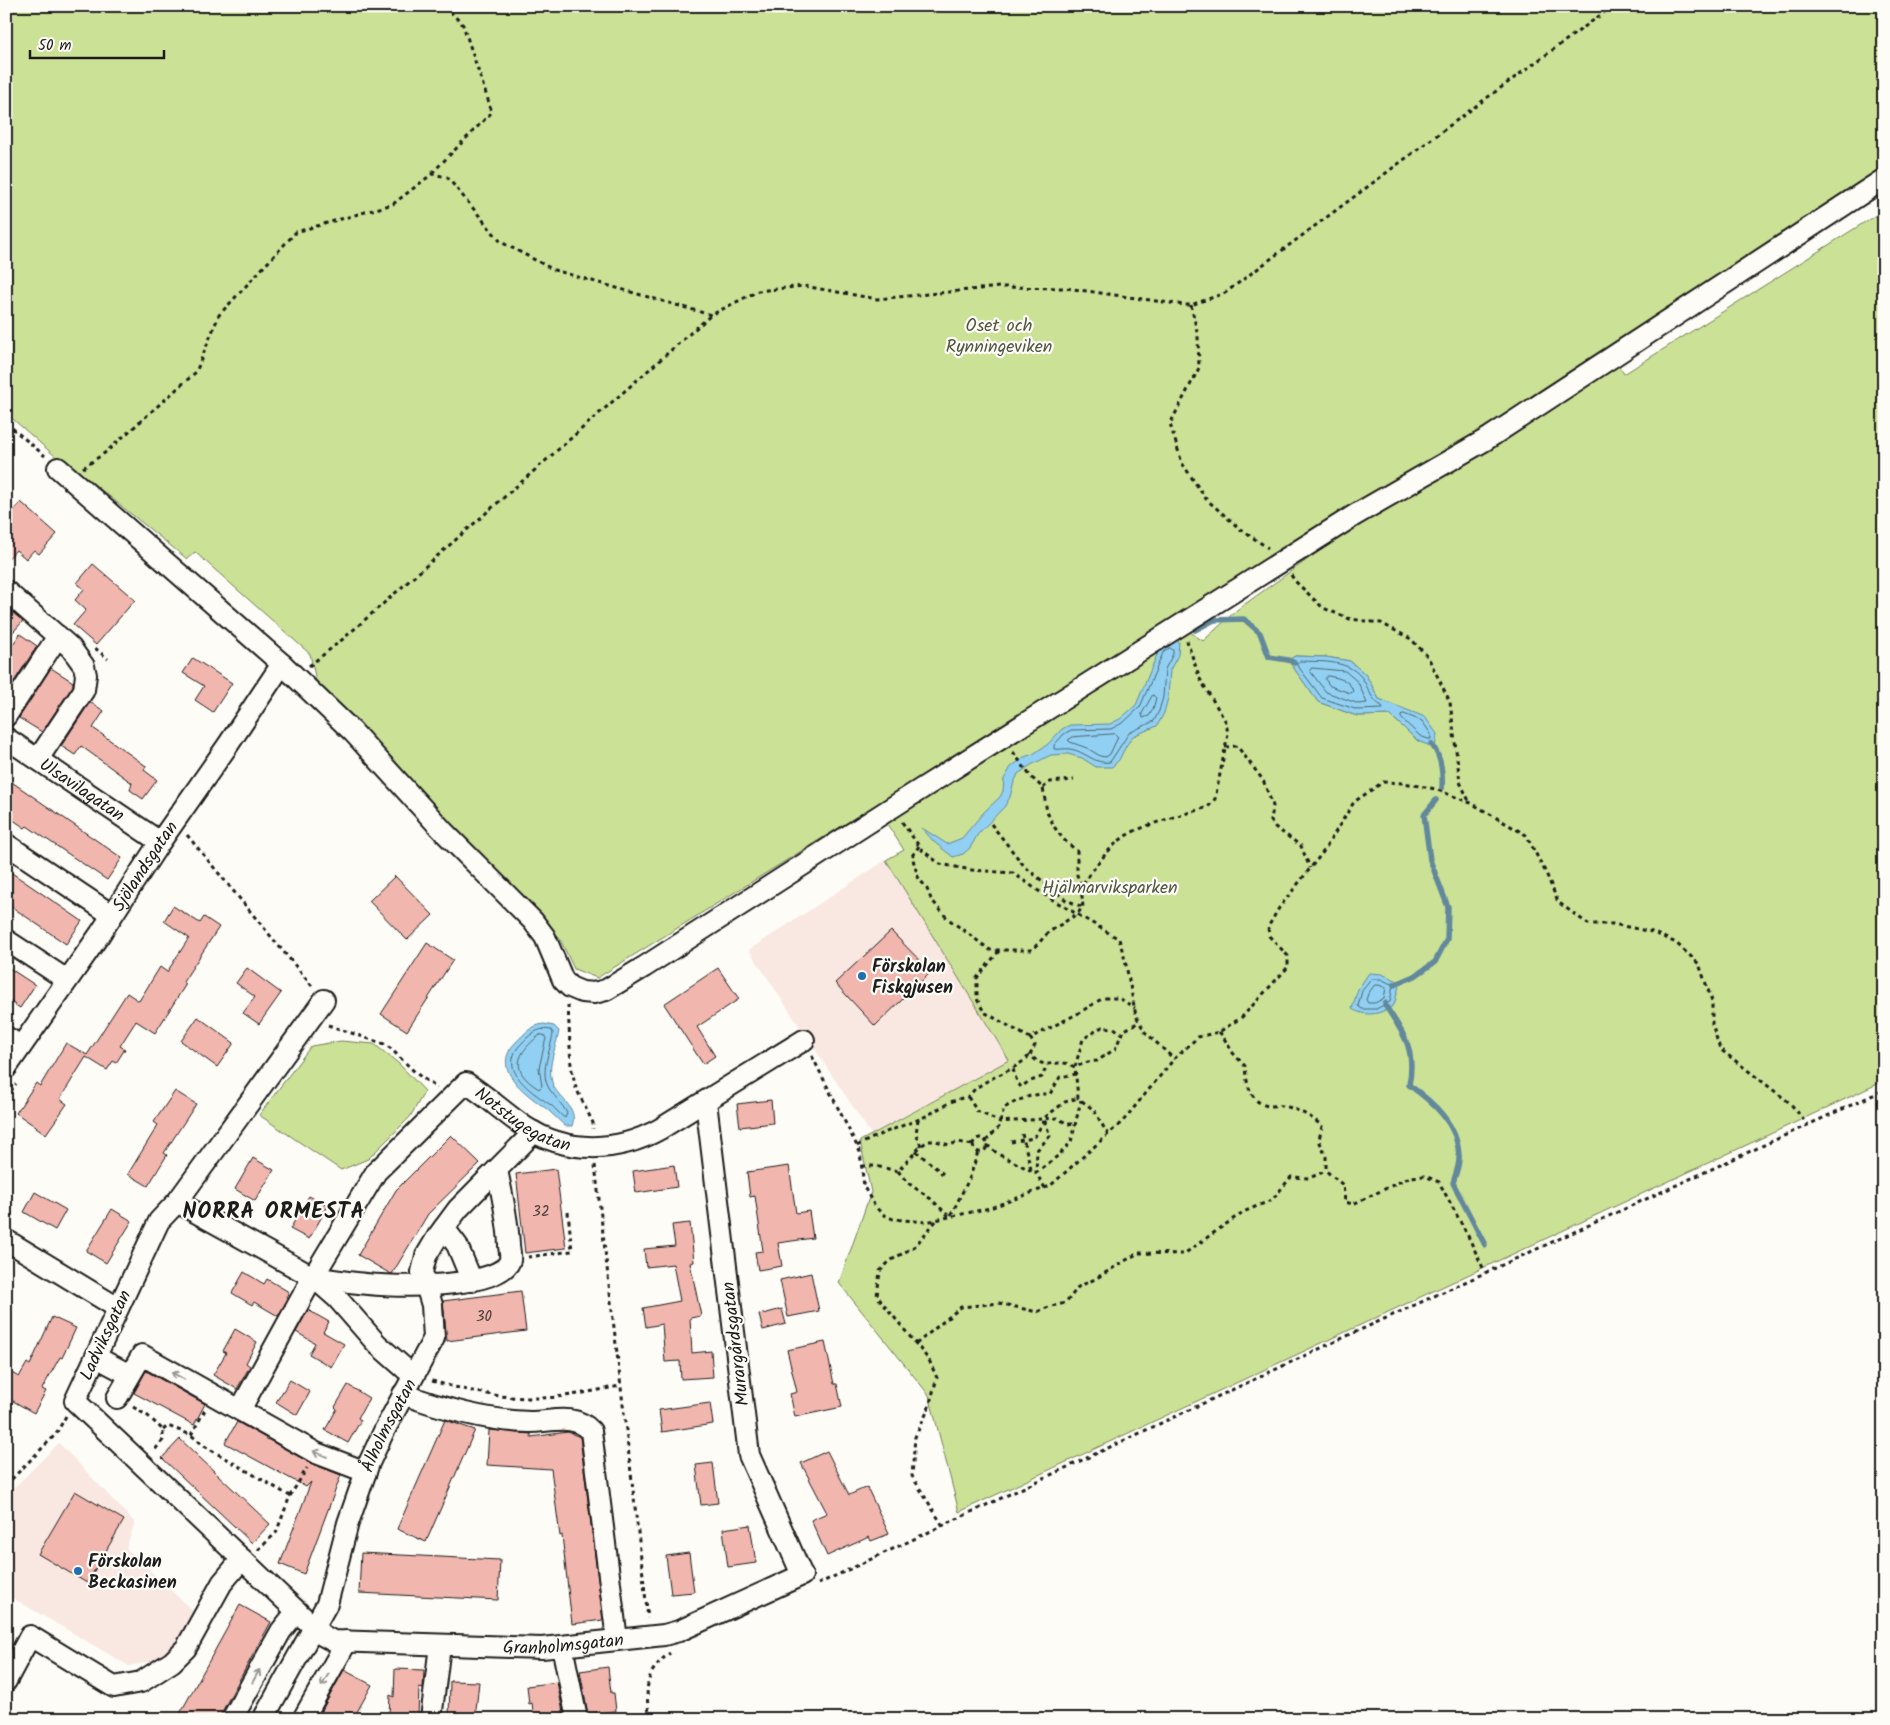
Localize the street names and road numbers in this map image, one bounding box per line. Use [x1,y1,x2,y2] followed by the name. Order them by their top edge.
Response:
[33,751,130,830] street label: Ulsavilagatan
[105,816,186,918] street label: Sjölandsgatan
[468,1080,573,1161] street label: Notstugegatan
[714,1280,758,1408] street label: Murargårdsgatan
[73,1285,140,1386] street label: Ladviksgatan
[354,1374,425,1476] street label: Ålholmsgatan
[502,1626,625,1664] street label: Granholmsgatan

